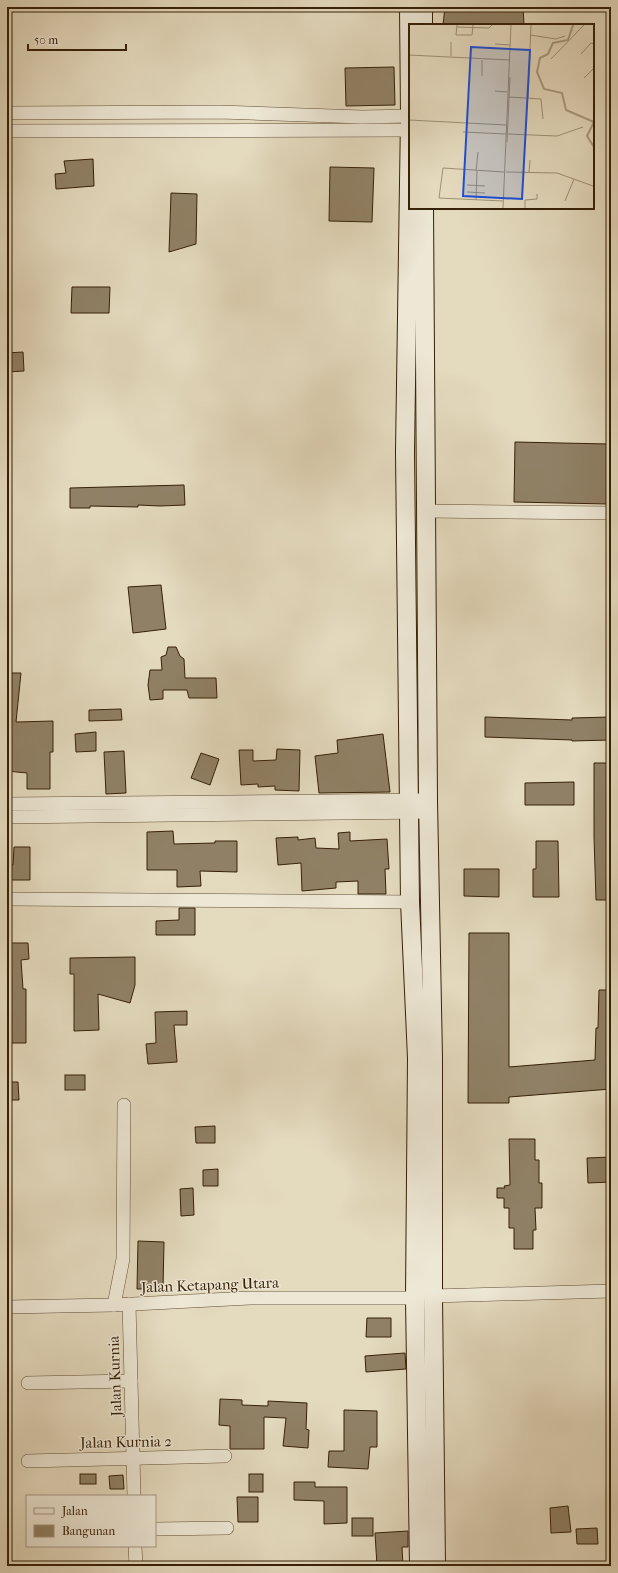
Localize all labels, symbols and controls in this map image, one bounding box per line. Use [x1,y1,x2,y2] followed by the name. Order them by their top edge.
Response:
[409,24,594,209] inset map
[28,26,126,52] scale bar
[34,33,58,47] text: 50 m
[140,1274,280,1296] street label: Jalan Ketapang Utara
[105,1334,125,1418] street label: Jalan Kurnia
[79,1432,172,1452] street label: Jalan Kurnia 2
[26,1495,156,1547] legend
[61,1504,88,1518] text: Jalan
[62,1524,115,1538] text: Bangunan

